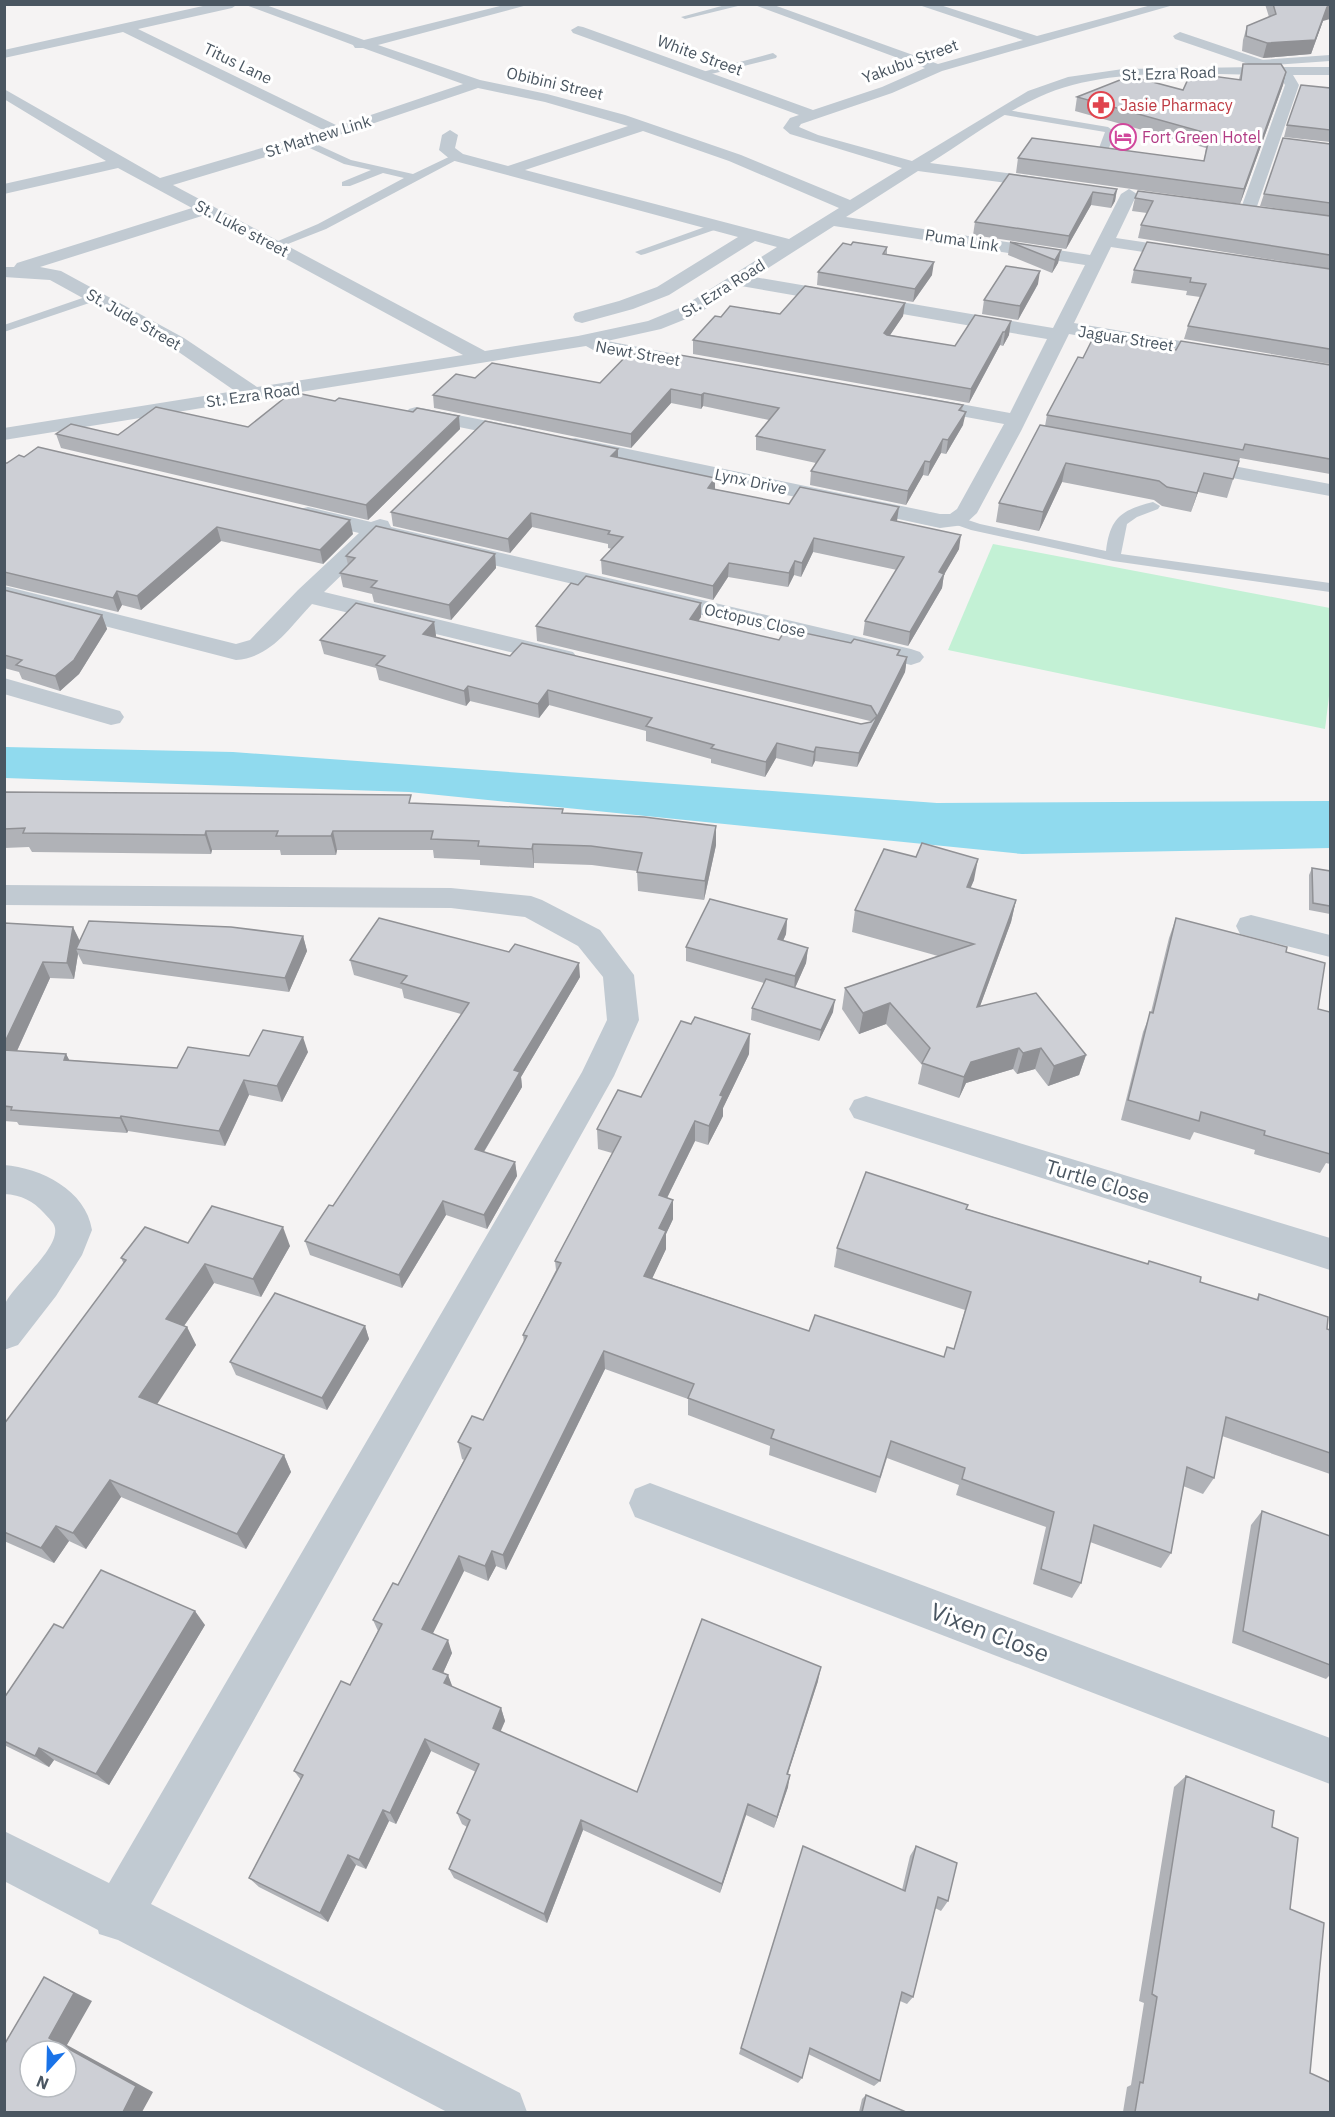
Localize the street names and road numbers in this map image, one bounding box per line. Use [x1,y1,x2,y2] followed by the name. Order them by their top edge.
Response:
[655,30,745,80] street label: White Street
[859,34,961,88] street label: Yakubu Street
[200,38,276,88] street label: Titus Lane
[1121,61,1217,85] street label: St. Ezra Road
[505,62,605,104] street label: Obibini Street
[263,110,374,162] street label: St Mathew Link
[192,195,292,261] street label: St. Luke street
[924,224,1001,256] street label: Puma Link
[678,254,768,322] street label: St. Ezra Road
[83,284,185,354] street label: St. Jude Street
[1077,321,1175,355] street label: Jaguar Street
[594,336,682,370] street label: Newt Street
[205,379,301,411] street label: St. Ezra Road
[713,464,789,498] street label: Lynx Drive
[702,599,808,641] street label: Octopus Close
[1043,1152,1153,1210] street label: Turtle Close
[926,1595,1054,1669] street label: Vixen Close

